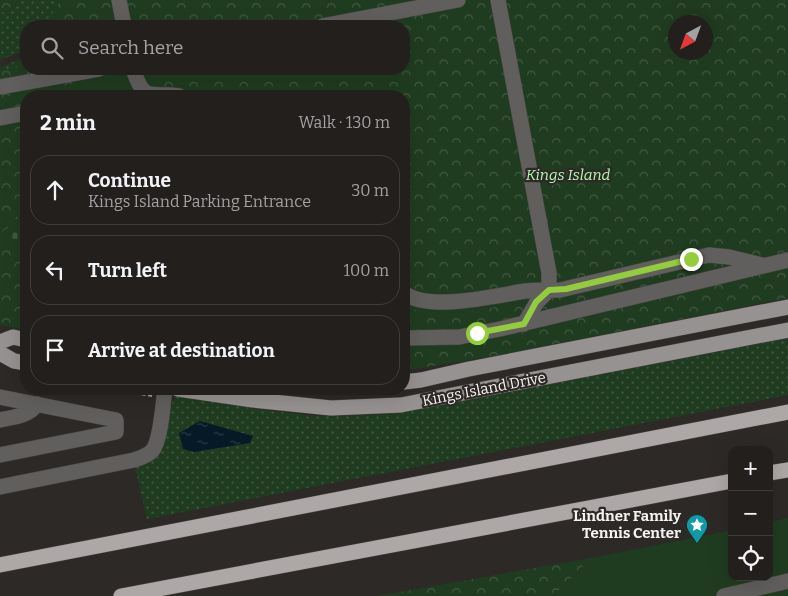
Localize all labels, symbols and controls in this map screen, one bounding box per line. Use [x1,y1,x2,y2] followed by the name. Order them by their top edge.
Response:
[668,15,713,60] north arrow
[20,20,410,75] search box
[38,34,66,62] icon: search
[78,36,183,59] text: Search here
[40,110,96,136] text: 2 min
[298,113,390,132] text: Walk · 130 m
[526,166,611,184] park label: Kings Island
[88,169,171,192] text: Continue
[41,176,69,204] icon: ahead
[351,181,389,200] text: 30 m
[88,192,311,211] text: Kings Island Parking Entrance
[680,248,703,271] route end
[41,256,69,284] icon: left
[88,259,167,282] text: Turn left
[344,261,389,280] text: 100 m
[466,322,489,345] route start
[41,336,69,364] icon: arrive
[88,339,275,362] text: Arrive at destination
[421,368,547,410] street label: Kings Island Drive
[728,446,773,581] map controls
[728,446,773,491] button: +
[728,491,773,536] button: −
[573,507,682,542] place label: Lindner Family Tennis Center
[685,513,709,544] place icon: Lindner Family Tennis Center
[728,536,773,581] button: locate

